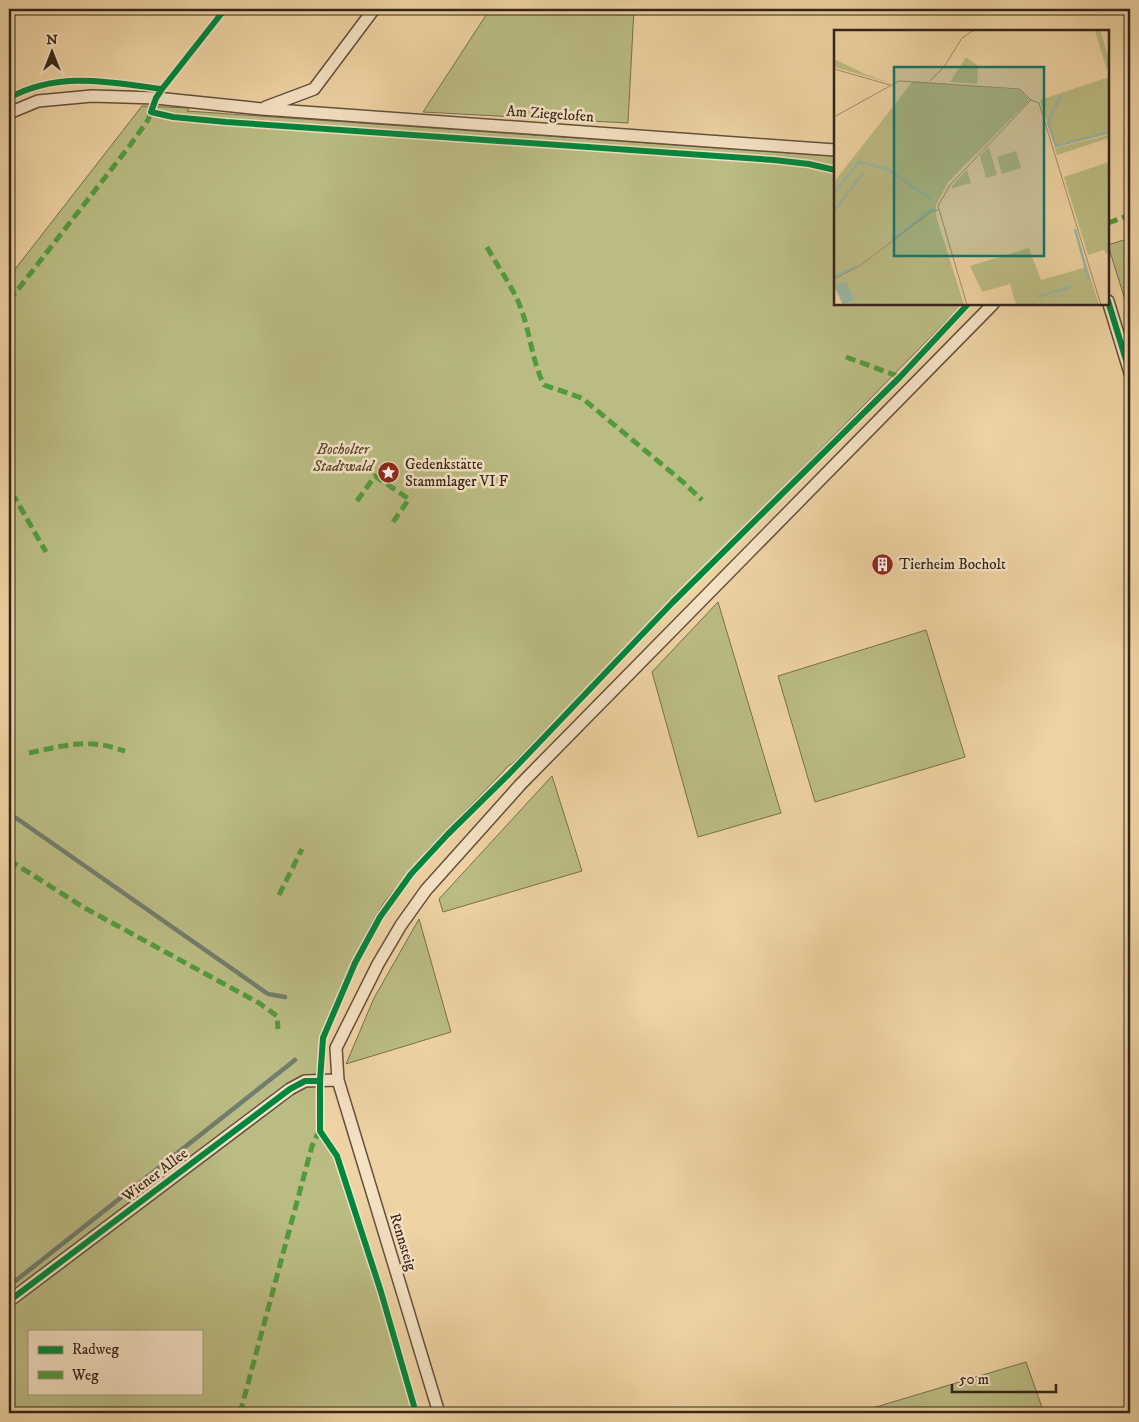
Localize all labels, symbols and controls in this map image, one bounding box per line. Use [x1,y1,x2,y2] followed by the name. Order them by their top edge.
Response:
[28,28,78,78] north arrow
[834,30,1109,305] inset map
[46,31,58,49] text: N
[506,101,595,127] street label: Am Ziegelofen
[312,440,376,476] park label: Bocholter Stadtwald
[405,455,508,491] place label: Gedenkstätte Stammlager VI F
[377,461,401,485] place icon: Gedenkstätte Stammlager VI F
[871,552,895,576] building icon: Tierheim Bocholt
[899,555,1006,574] place label: Tierheim Bocholt
[118,1144,192,1207] street label: Wiener Allee
[385,1211,421,1274] street label: Rennsteig
[28,1330,202,1394] legend
[72,1340,120,1359] text: Radweg
[952,1362,1055,1394] scale bar
[71,1366,99,1385] text: Weg
[959,1370,989,1389] text: 50 m

